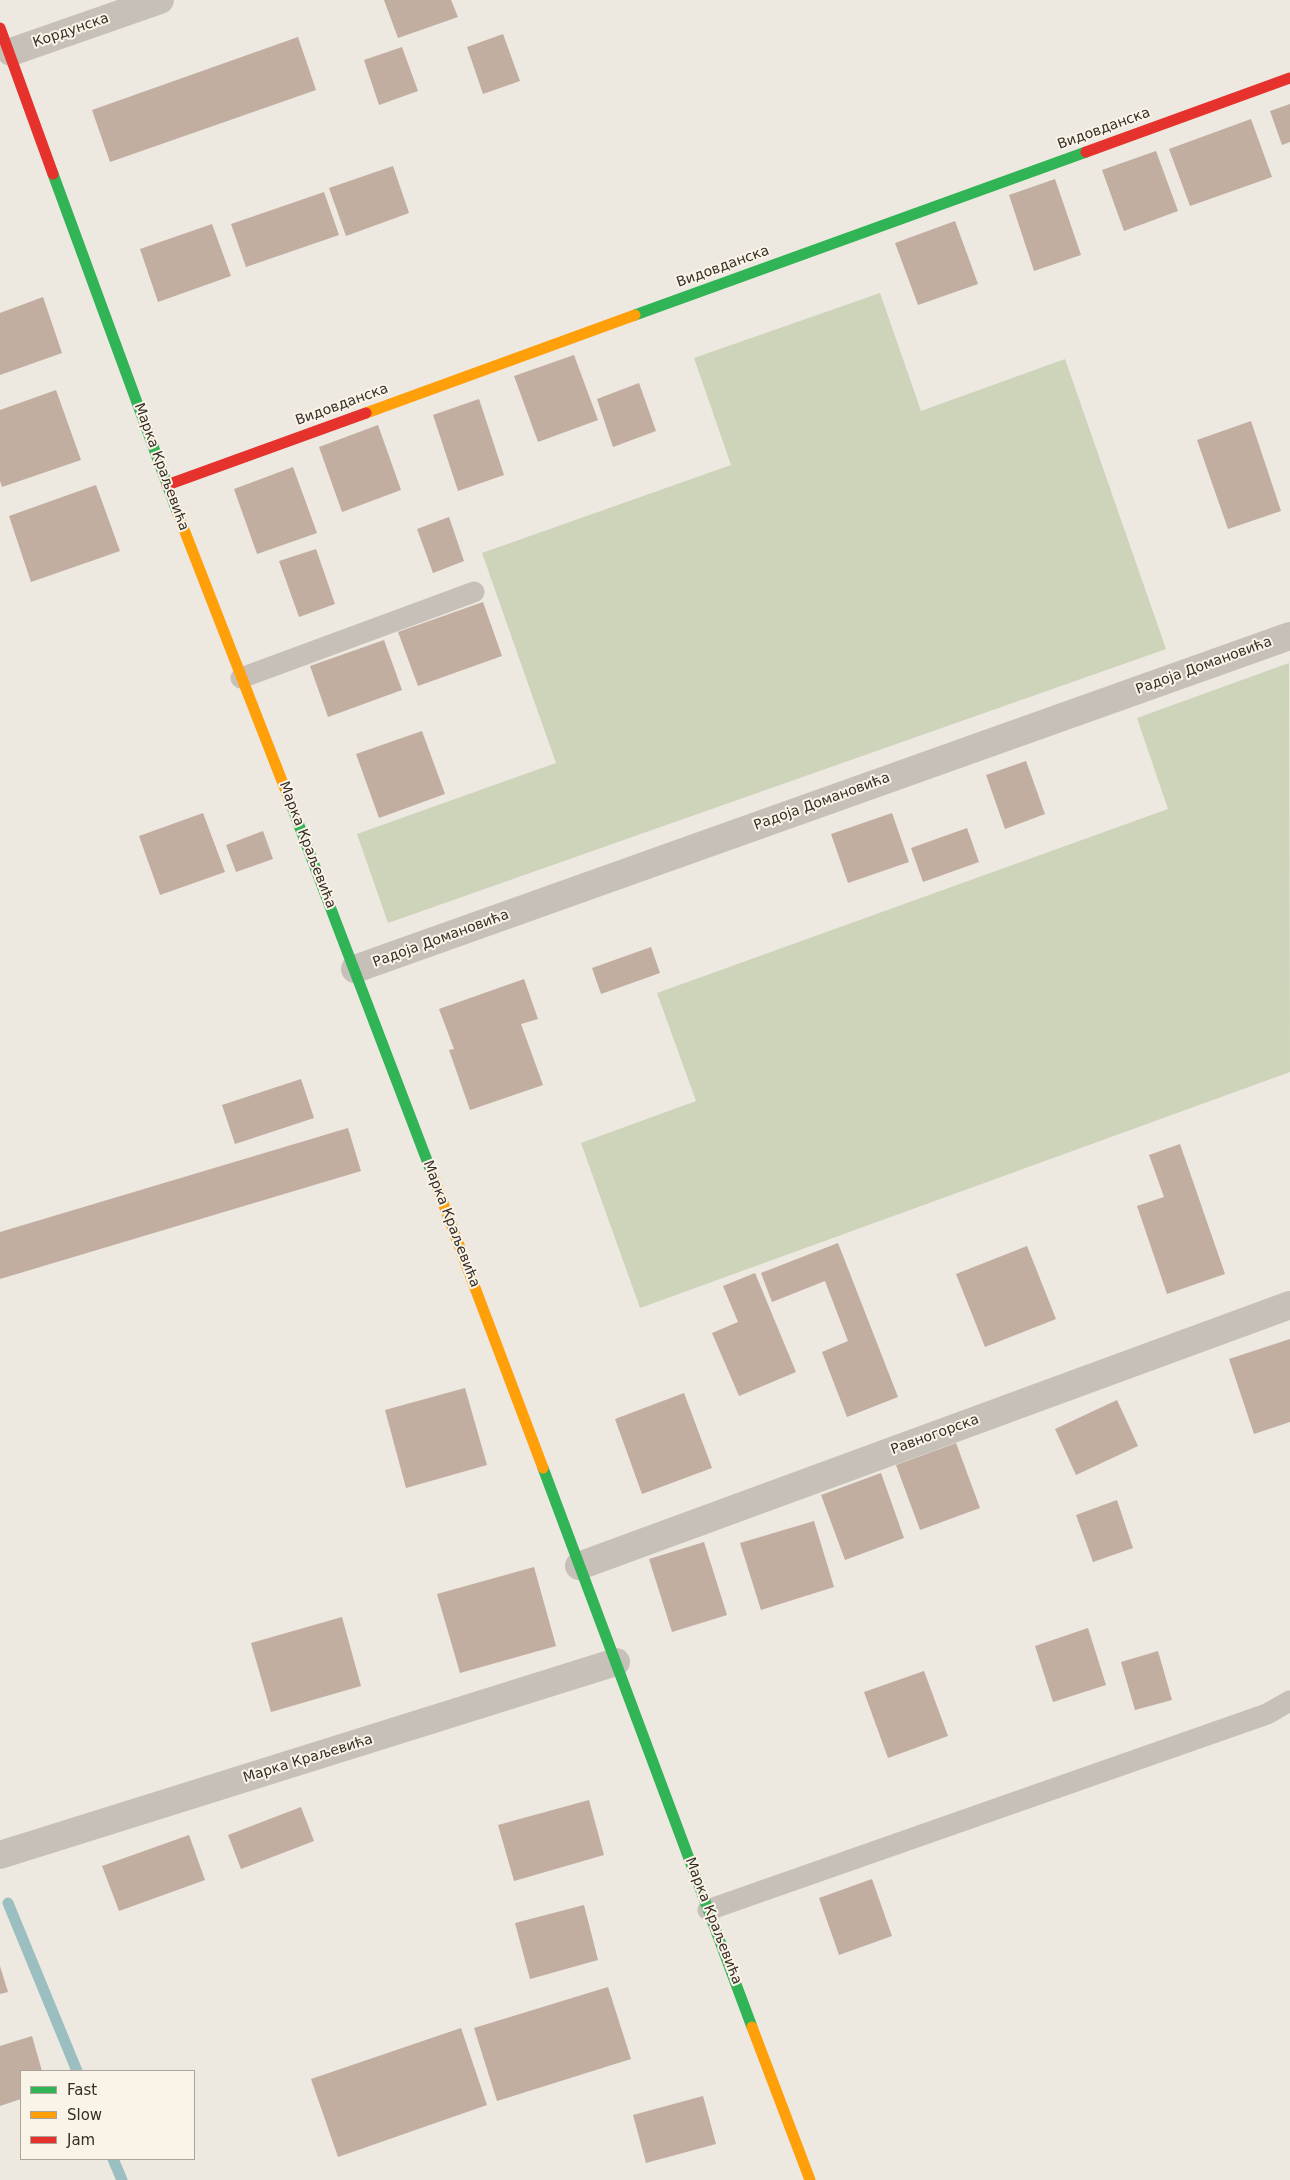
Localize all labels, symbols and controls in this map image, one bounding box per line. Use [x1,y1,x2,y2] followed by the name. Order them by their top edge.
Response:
[31,10,111,52] street label: Кордунска
[1055,104,1153,154] street label: Видовданска
[674,242,772,292] street label: Видовданска
[293,380,391,430] street label: Видовданска
[130,401,192,533] street label: Марка Краљевића
[1134,634,1274,698] street label: Радоја Домановића
[752,770,892,834] street label: Радоја Домановића
[275,779,339,911] street label: Марка Краљевића
[371,907,511,971] street label: Радоја Домановића
[419,1158,483,1290] street label: Марка Краљевића
[889,1411,981,1459] street label: Равногорска
[241,1731,375,1787] street label: Марка Краљевића
[681,1855,745,1987] street label: Марка Краљевића
[20,2070,195,2160] legend
[67,2081,97,2099] text: Fast
[67,2106,102,2124] text: Slow
[67,2131,95,2149] text: Jam

